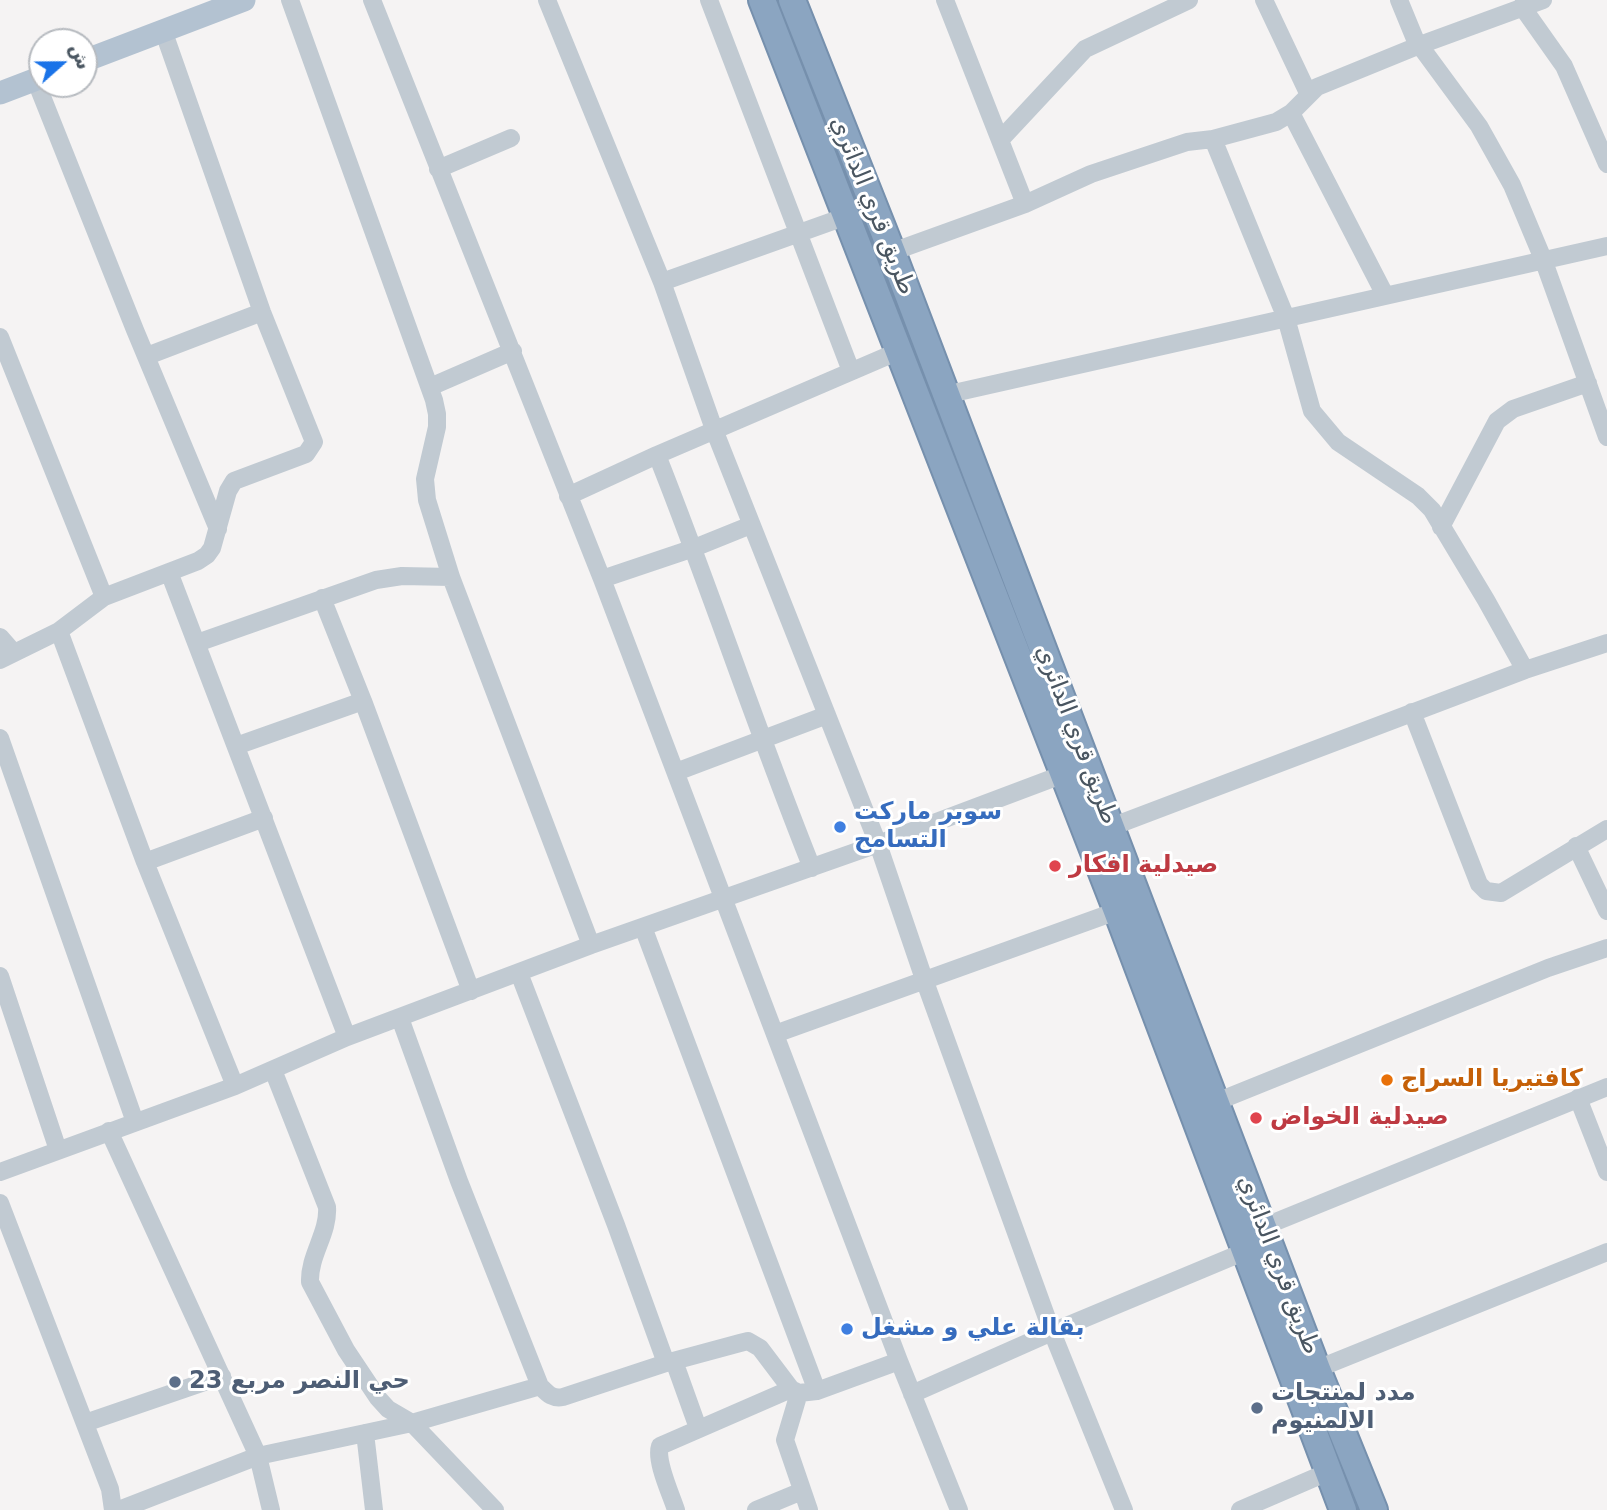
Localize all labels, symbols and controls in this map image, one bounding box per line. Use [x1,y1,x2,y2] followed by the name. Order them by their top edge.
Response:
[28,28,98,98] north arrow
[66,40,96,72] text: ش
[823,113,921,299] street label: طريق قري الدائري
[1029,641,1123,829] street label: طريق قري الدائري
[854,799,1002,855] place label: سوبر ماركت التسامح
[832,819,848,835] marker: سوبر ماركت التسامح
[1069,852,1218,880] place label: صيدلية افكار
[1047,858,1063,874] marker: صيدلية افكار
[1401,1066,1583,1094] place label: كافتيريا السراج
[1379,1072,1395,1088] marker: كافتيريا السراج
[1270,1104,1449,1132] place label: صيدلية الخواض
[1248,1110,1264,1126] marker: صيدلية الخواض
[1231,1171,1325,1359] street label: طريق قري الدائري
[861,1315,1085,1343] place label: بقالة علي و مشغل
[839,1321,855,1337] marker: بقالة علي و مشغل
[189,1368,410,1396] place label: حي النصر مربع 23
[167,1374,183,1390] marker: حي النصر مربع 23
[1271,1380,1416,1436] place label: مدد لمنتجات الالمنيوم
[1249,1400,1265,1416] marker: مدد لمنتجات الالمنيوم

